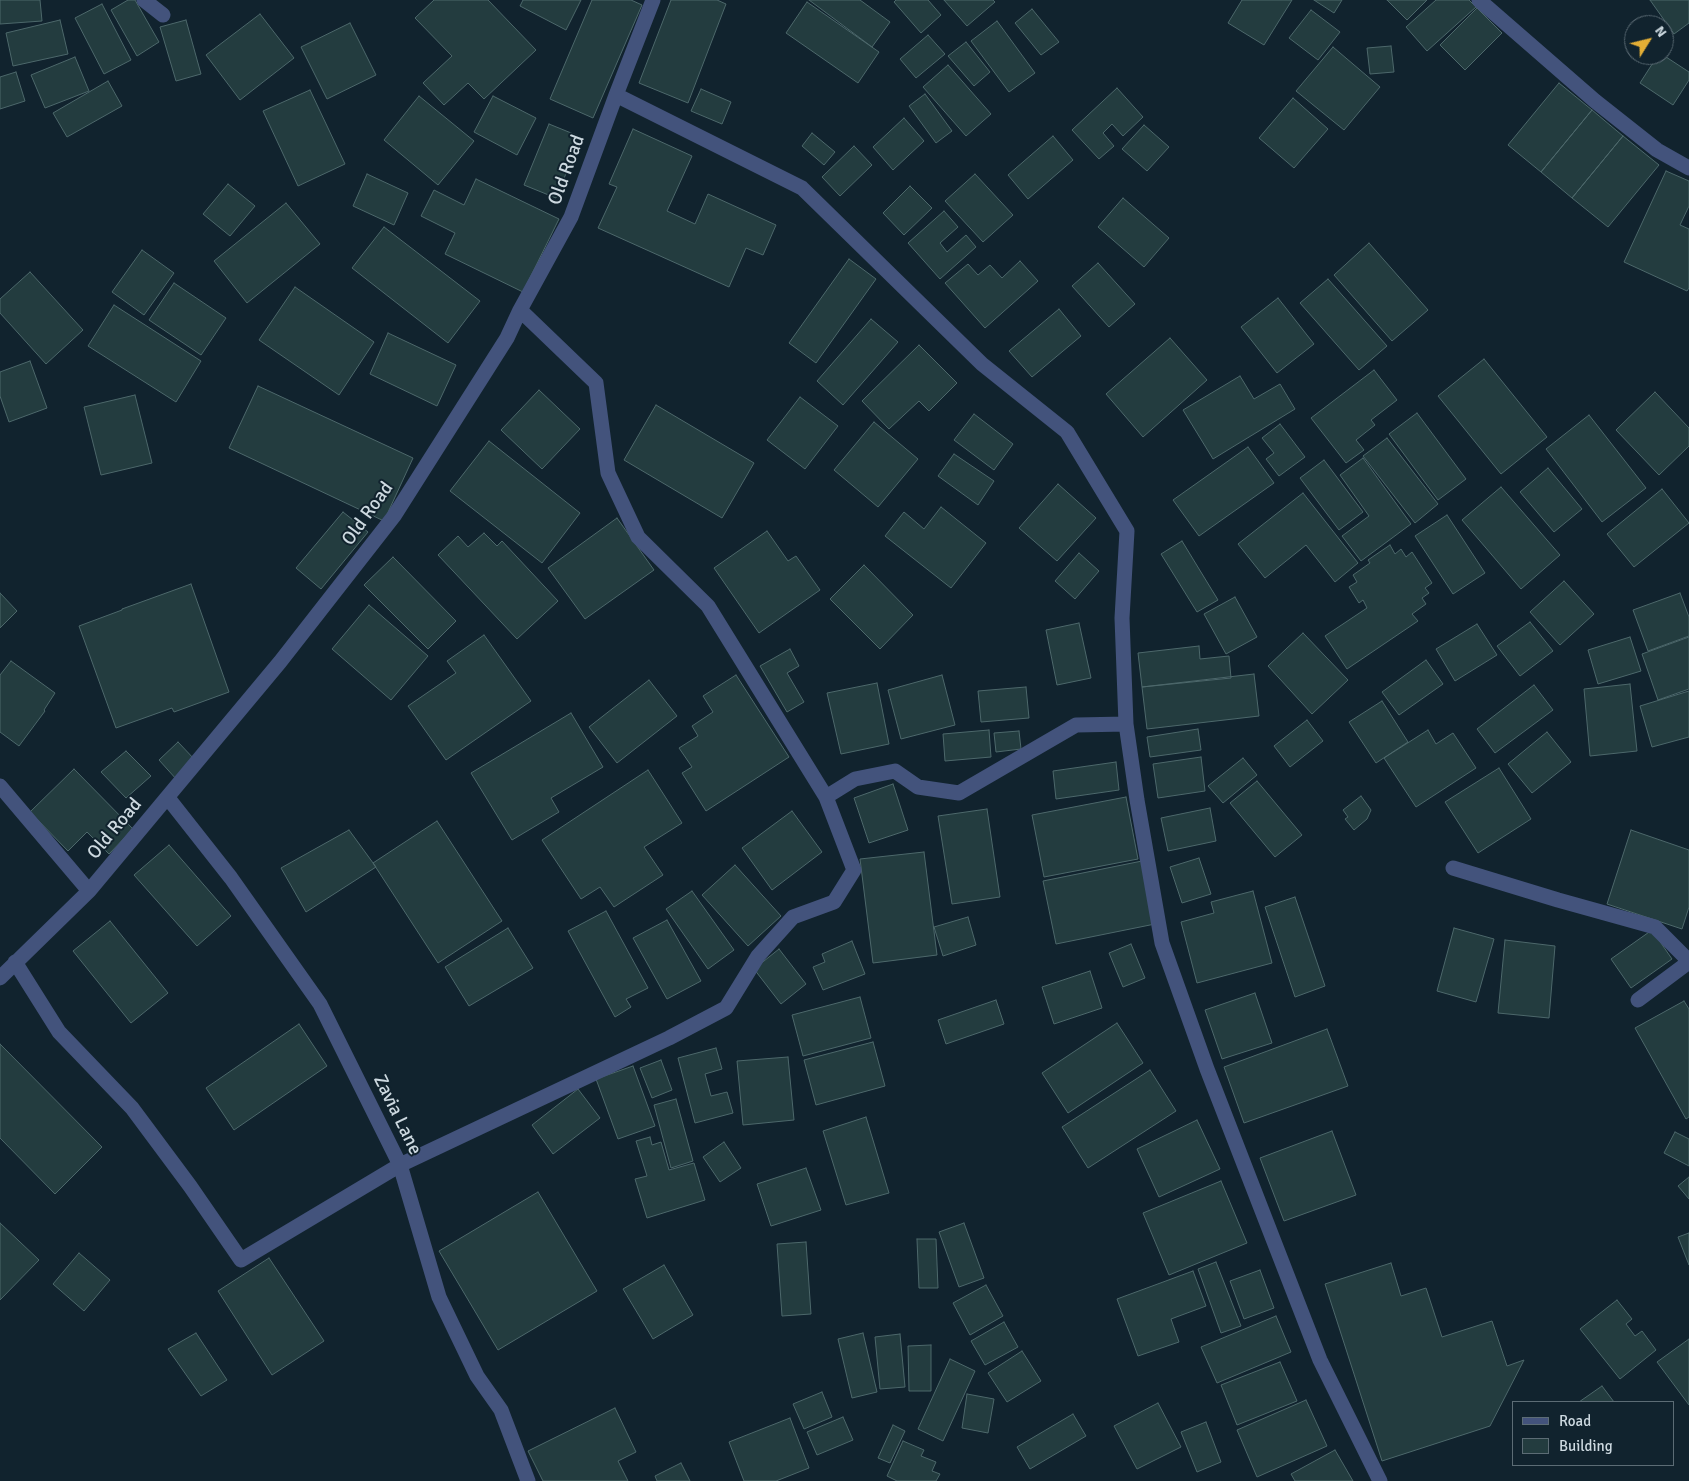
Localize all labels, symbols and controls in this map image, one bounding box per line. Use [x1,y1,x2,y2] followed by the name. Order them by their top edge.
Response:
[1624,15,1674,65] north arrow
[1651,23,1670,40] text: N
[544,132,590,208] street label: Old Road
[337,478,399,550] street label: Old Road
[83,794,147,864] street label: Old Road
[368,1071,426,1159] street label: Zavia Lane
[1512,1401,1674,1466] legend
[1559,1412,1591,1430] text: Road
[1559,1437,1613,1455] text: Building

